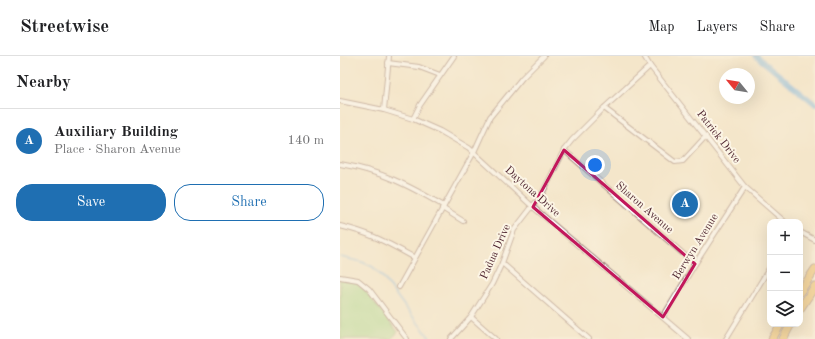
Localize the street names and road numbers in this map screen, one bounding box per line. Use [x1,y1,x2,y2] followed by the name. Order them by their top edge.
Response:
[694,108,742,166] street label: Patrick Drive
[502,165,562,219] street label: Daytona Drive
[613,180,675,236] street label: Sharon Avenue
[671,212,721,282] street label: Berwyn Avenue
[479,223,513,281] street label: Padua Drive

